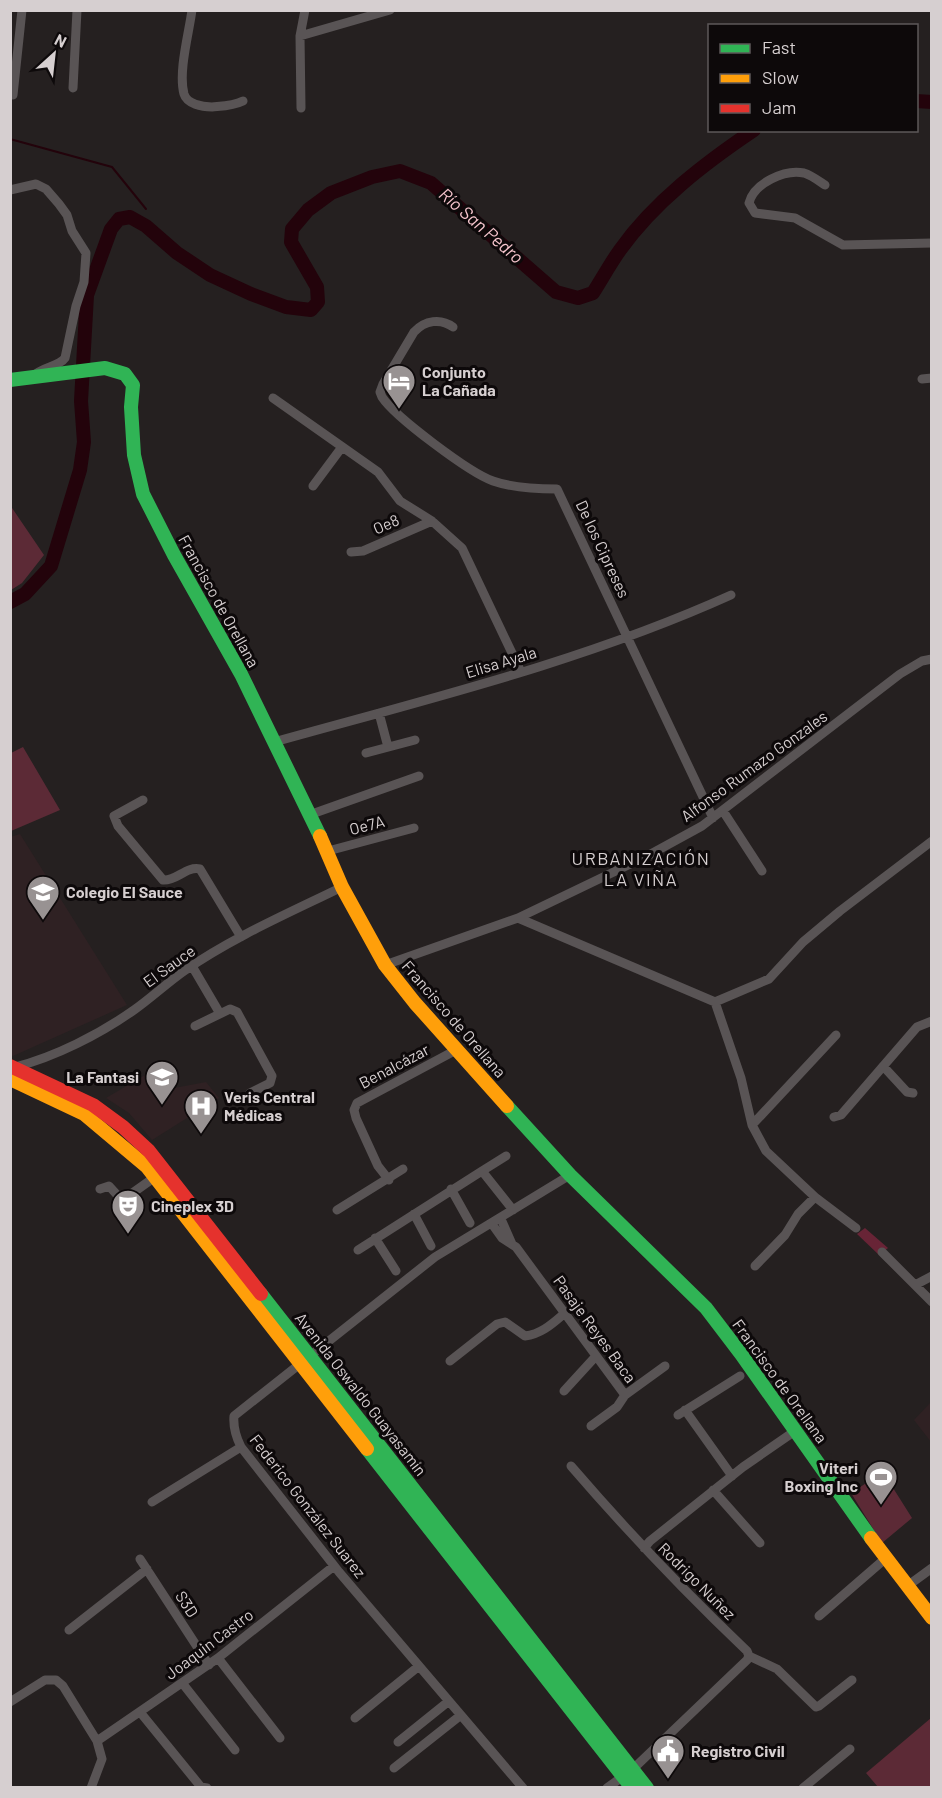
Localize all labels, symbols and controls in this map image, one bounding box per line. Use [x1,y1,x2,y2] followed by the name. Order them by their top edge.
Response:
[24,24,84,84] north arrow
[708,24,918,132] legend
[52,29,70,51] text: N
[762,36,796,58] text: Fast
[762,66,799,88] text: Slow
[762,96,796,118] text: Jam
[435,183,528,268] water label: Río San Pedro
[422,362,496,399] place label: Conjunto La Cañada
[381,363,417,410] hotel icon: Conjunto La Cañada
[573,497,634,601] street label: De los Cipreses
[370,509,402,538] street label: Oe8
[175,531,264,670] street label: Francisco de Orellana
[463,642,539,681] street label: Elisa Ayala
[677,706,831,825] street label: Alfonso Rumazo Gonzales
[347,811,387,838] street label: Oe7A
[572,847,710,890] district label: URBANIZACIÓN LA VIÑA
[25,874,61,921] school or university icon: Colegio El Sauce
[66,882,183,901] place label: Colegio El Sauce
[139,940,198,991] street label: El Sauce
[398,956,510,1081] street label: Francisco de Orellana
[355,1039,432,1092] street label: Benalcázar
[144,1059,180,1106] school or university icon: La Fantasi
[66,1067,139,1086] place label: La Fantasi
[224,1087,315,1124] place label: Veris Central Médicas
[183,1088,219,1135] hospital icon: Veris Central Médicas
[110,1188,146,1235] theatre icon: Cineplex 3D
[151,1196,234,1215] place label: Cineplex 3D
[550,1271,641,1386] street label: Pasaje Reyes Baca
[292,1308,431,1479] street label: Avenida Oswaldo Guayasamín
[729,1315,832,1446] street label: Francisco de Orellana
[246,1430,370,1581] street label: Federico González Suarez
[785,1458,858,1495] place label: Viteri Boxing Inc
[863,1459,899,1506] sports icon: Viteri Boxing Inc
[655,1538,740,1623] street label: Rodrigo Nuñez
[172,1587,203,1620] street label: S3D
[161,1604,256,1683] street label: Joaquin Castro
[650,1733,686,1780] public building icon: Registro Civil
[691,1741,785,1760] place label: Registro Civil

